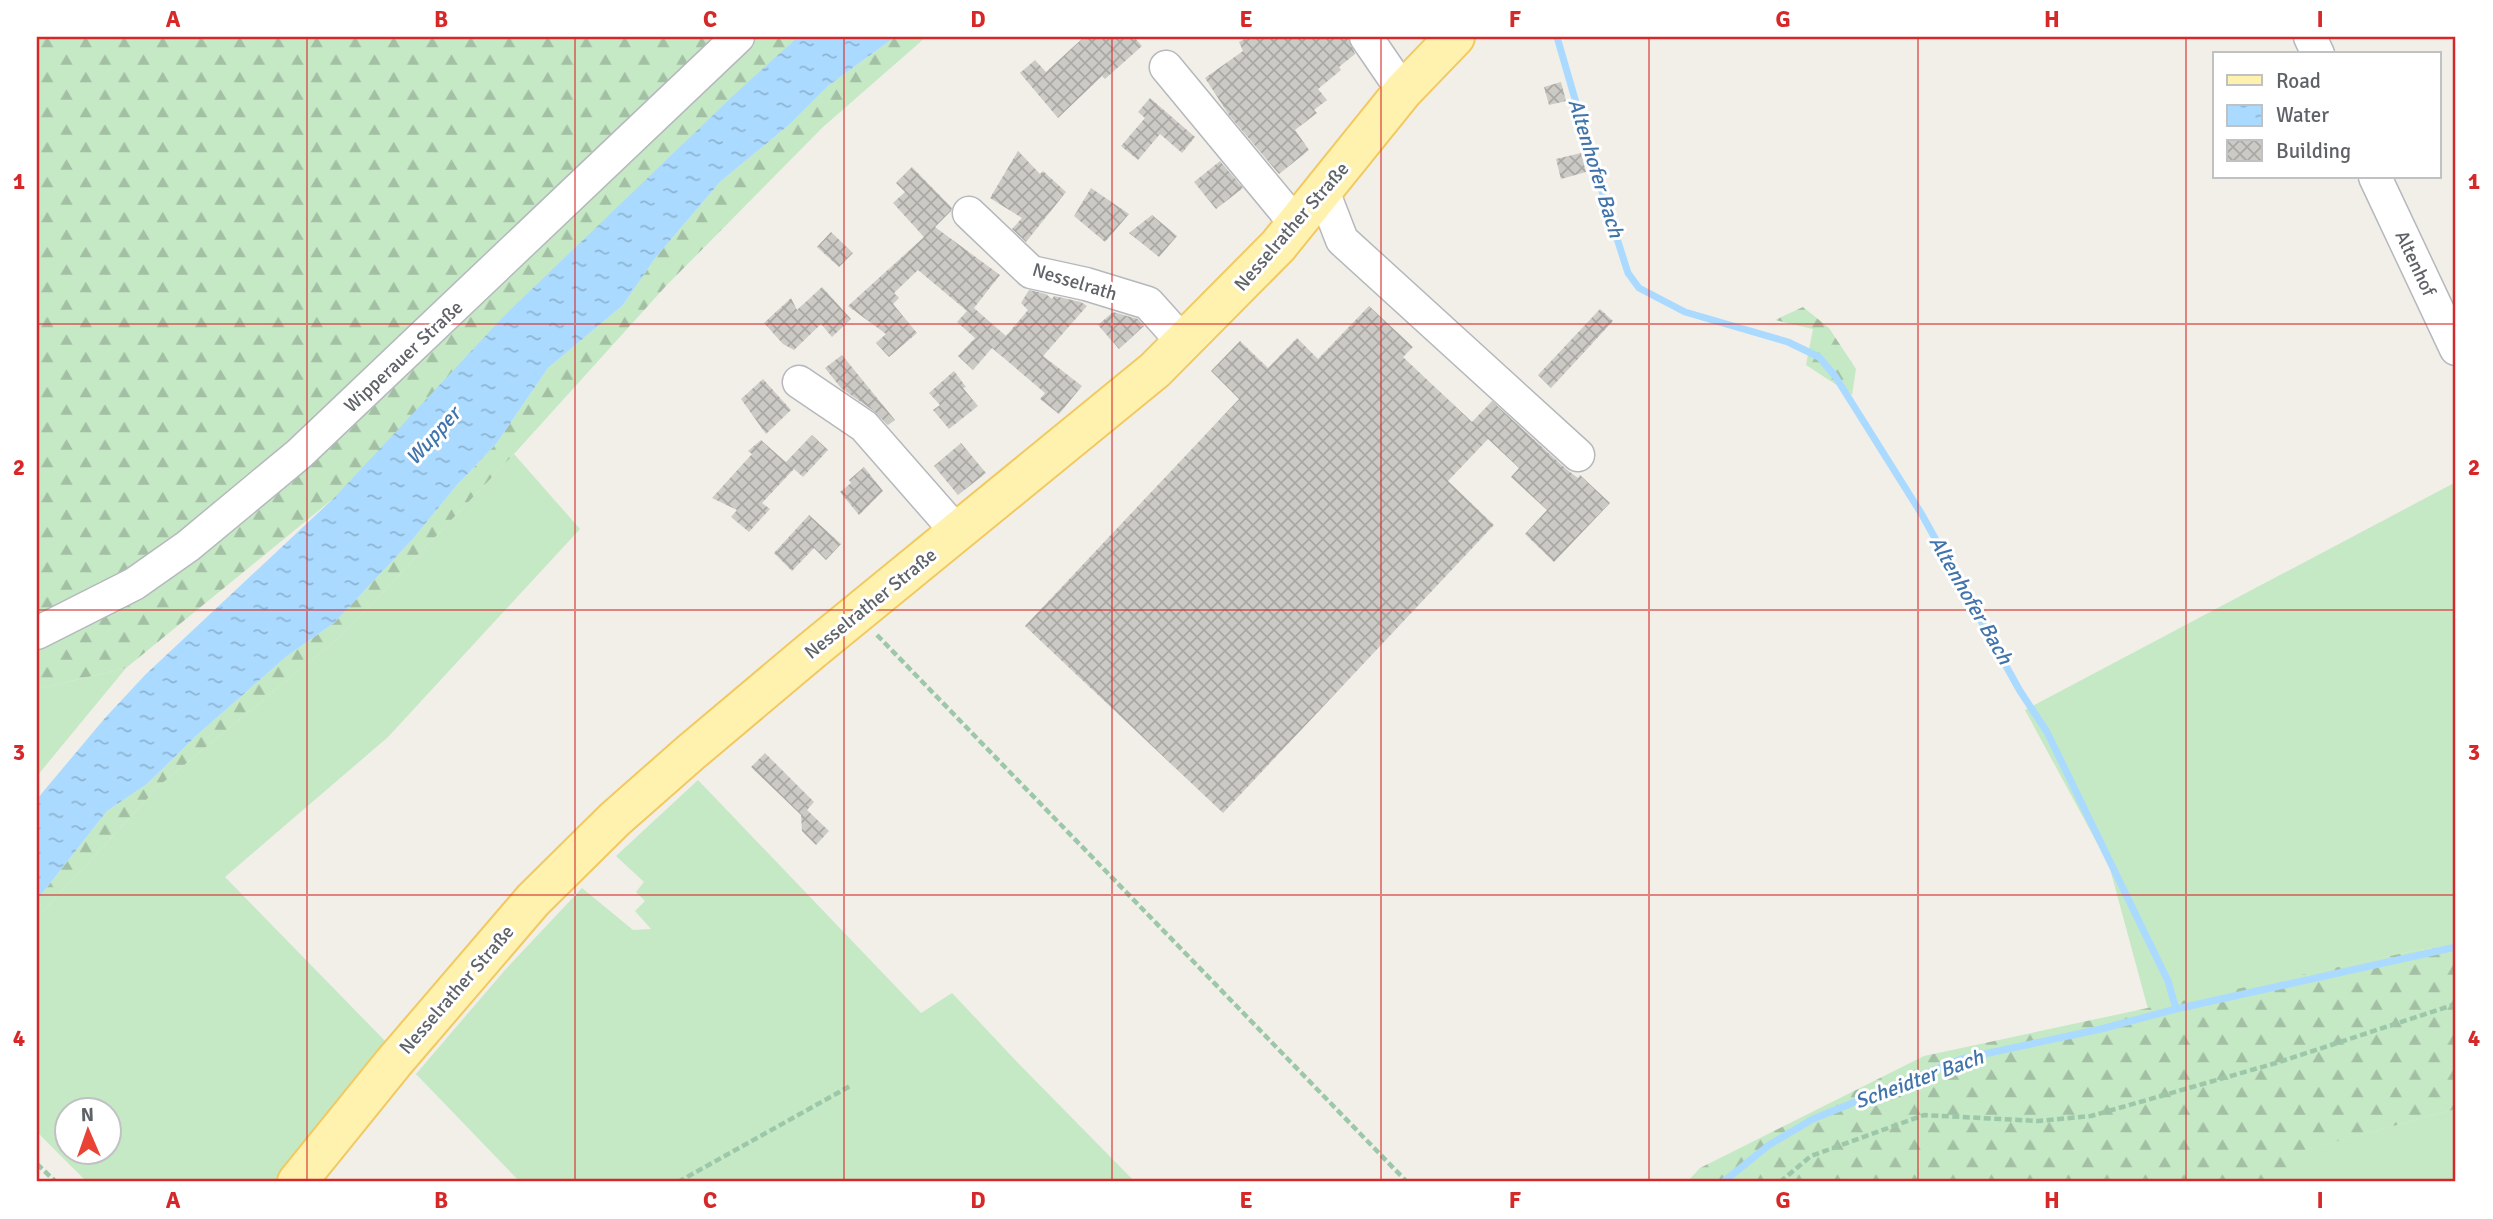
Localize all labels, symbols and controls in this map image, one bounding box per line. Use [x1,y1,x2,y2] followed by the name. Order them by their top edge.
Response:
[166,5,181,34] text: A
[434,5,448,34] text: B
[703,5,717,34] text: C
[970,5,986,34] text: D
[1239,5,1253,34] text: E
[1509,5,1521,34] text: F
[1775,5,1791,34] text: G
[2044,5,2060,34] text: H
[2316,5,2324,34] text: I
[2213,52,2440,178] legend
[2276,68,2321,94] text: Road
[1563,95,1630,241] water label: Altenhofer Bach
[2276,102,2329,128] text: Water
[2276,138,2351,164] text: Building
[1229,157,1354,296] street label: Nesselrather Straße
[13,167,25,196] text: 1
[2468,167,2480,196] text: 1
[2390,227,2441,301] street label: Altenhof
[1029,258,1120,306] street label: Nesselrath
[339,296,468,418] street label: Wipperauer Straße
[400,399,468,470] water label: Wupper
[13,453,25,482] text: 2
[2468,453,2480,482] text: 2
[1924,531,2019,669] water label: Altenhofer Bach
[800,543,942,664] street label: Nesselrather Straße
[13,738,25,767] text: 3
[2468,738,2480,767] text: 3
[394,920,519,1059] street label: Nesselrather Straße
[13,1024,25,1053] text: 4
[2468,1024,2480,1053] text: 4
[1851,1044,1987,1114] water label: Scheidter Bach
[52,1096,122,1166] north arrow
[80,1103,94,1127] text: N
[166,1186,181,1215] text: A
[434,1186,448,1215] text: B
[703,1186,717,1215] text: C
[970,1186,986,1215] text: D
[1239,1186,1253,1215] text: E
[1509,1186,1521,1215] text: F
[1775,1186,1791,1215] text: G
[2044,1186,2060,1215] text: H
[2316,1186,2324,1215] text: I

